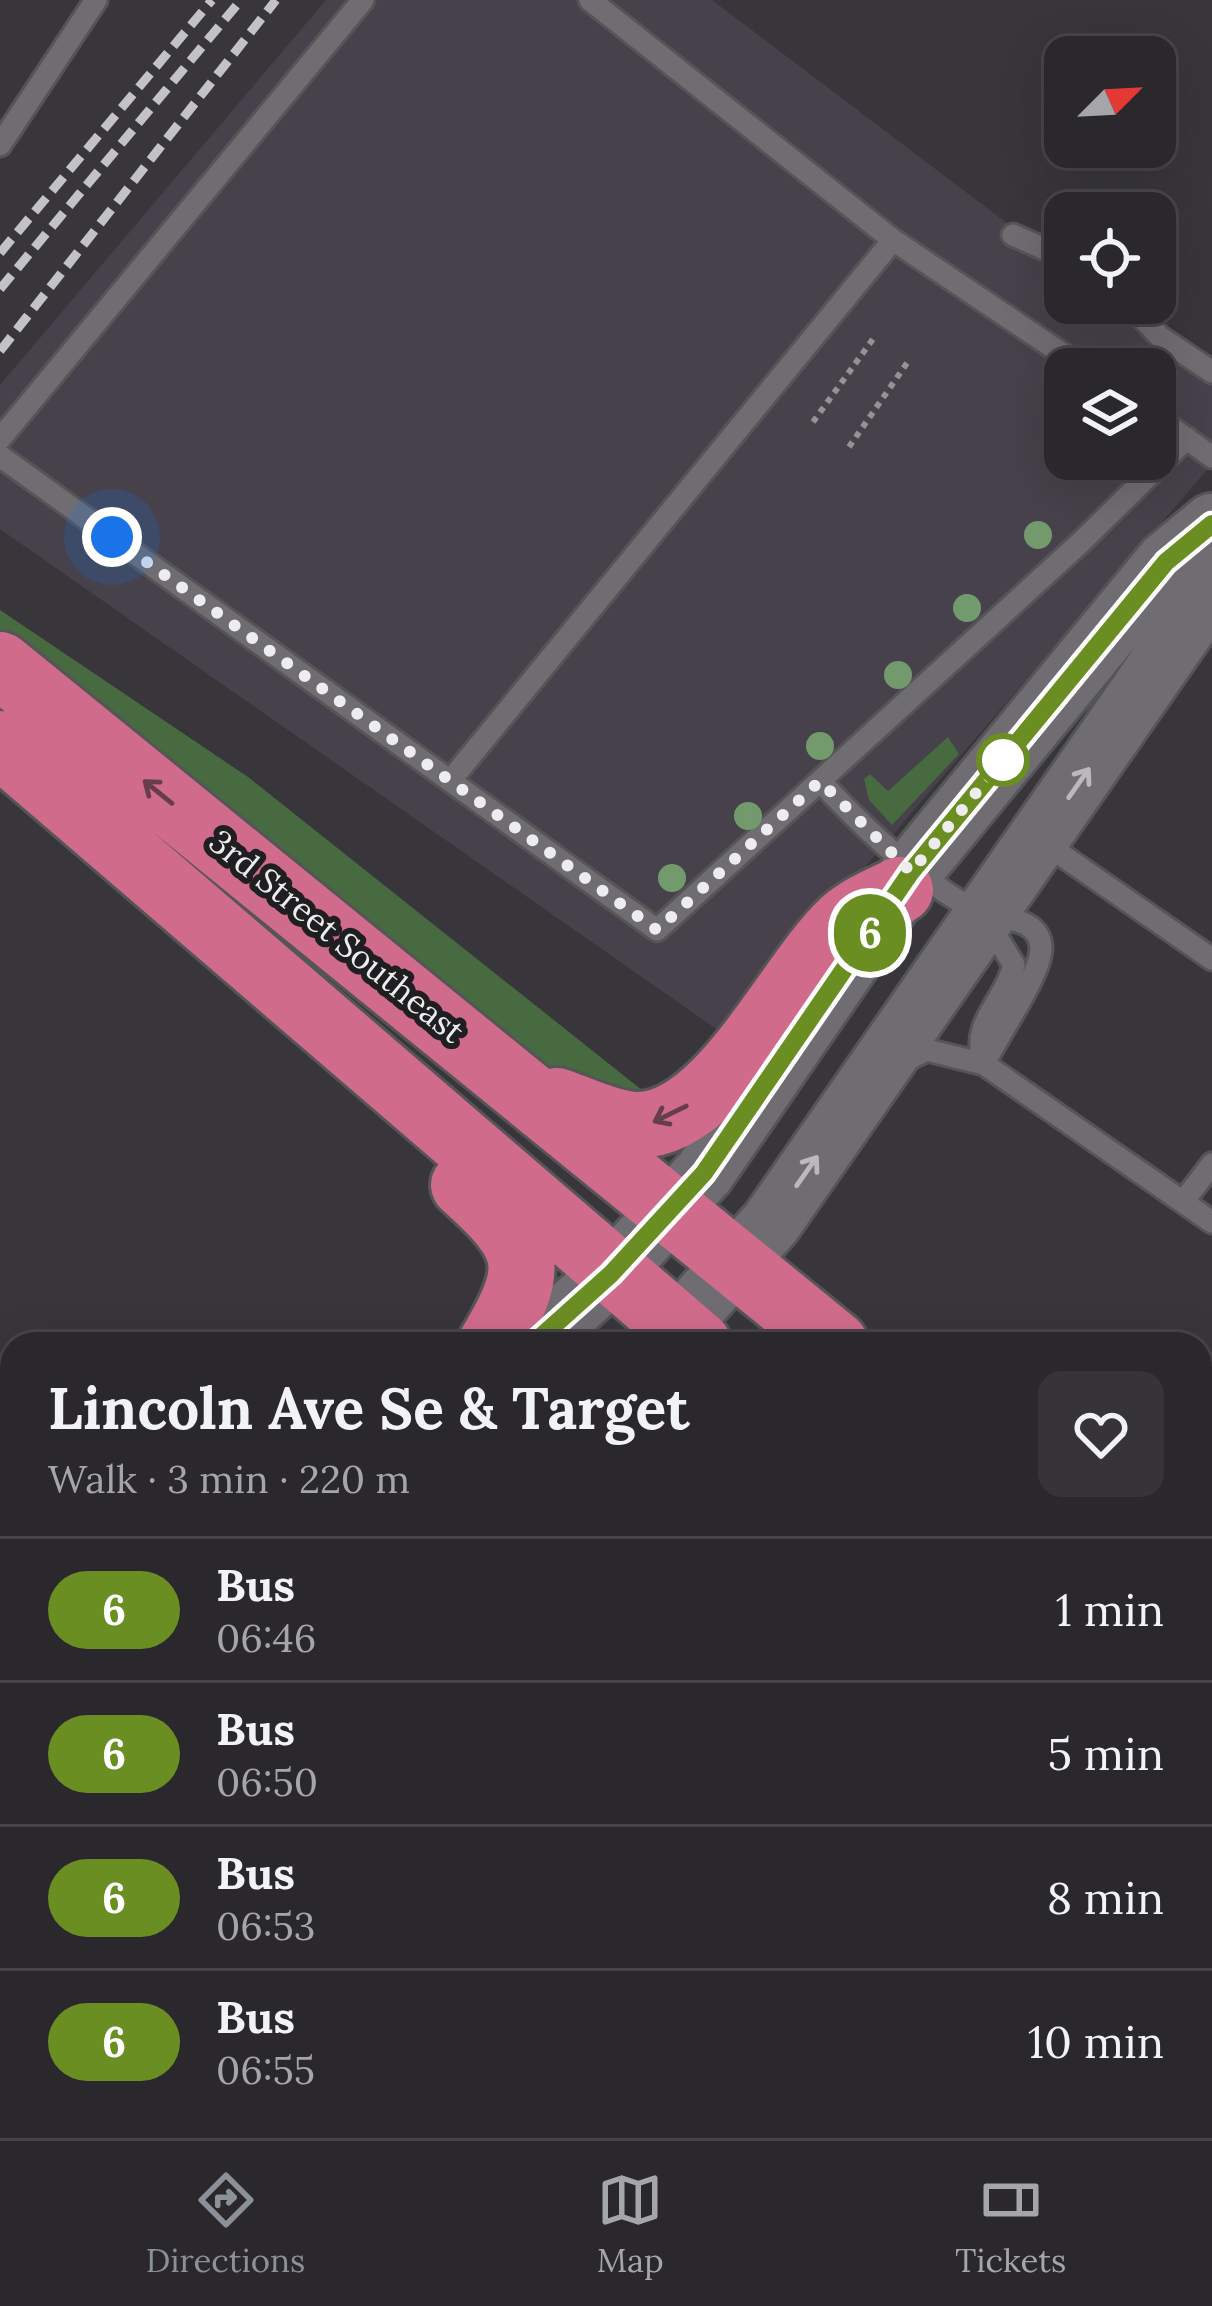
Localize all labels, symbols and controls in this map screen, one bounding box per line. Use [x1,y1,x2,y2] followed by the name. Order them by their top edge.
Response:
[1044,36,1176,168] north arrow
[1044,36,1176,480] map controls
[1044,192,1176,324] button: locate
[1044,348,1176,480] button: layers
[82,507,142,567] your location
[978,735,1028,785] unlabelled marker
[1066,766,1091,800] one-way arrow
[143,778,174,806] one-way arrow
[201,820,473,1052] street label: 3rd Street Southeast
[831,894,909,972] line badge: 6
[858,906,882,960] text: 6
[652,1104,688,1126] one-way arrow
[794,1155,819,1188] one-way arrow
[1038,1371,1164,1497] button: heart
[48,1372,690,1445] text: Lincoln Ave Se & Target
[48,1454,410,1504] text: Walk · 3 min · 220 m
[216,1556,295,1613] text: Bus
[1056,1581,1164,1638] text: 1 min
[102,1583,126,1637] text: 6
[216,1613,316,1663] text: 06:46
[216,1700,295,1757] text: Bus
[1047,1725,1164,1782] text: 5 min
[102,1727,126,1781] text: 6
[216,1757,318,1807] text: 06:50
[216,1844,295,1901] text: Bus
[1047,1869,1164,1926] text: 8 min
[102,1871,126,1925] text: 6
[216,1901,316,1951] text: 06:53
[216,1988,295,2045] text: Bus
[1028,2013,1164,2070] text: 10 min
[102,2015,126,2069] text: 6
[216,2045,315,2095] text: 06:55
[146,2167,305,2281] tab: Directions
[597,2167,664,2281] tab: Map
[955,2167,1066,2281] tab: Tickets

